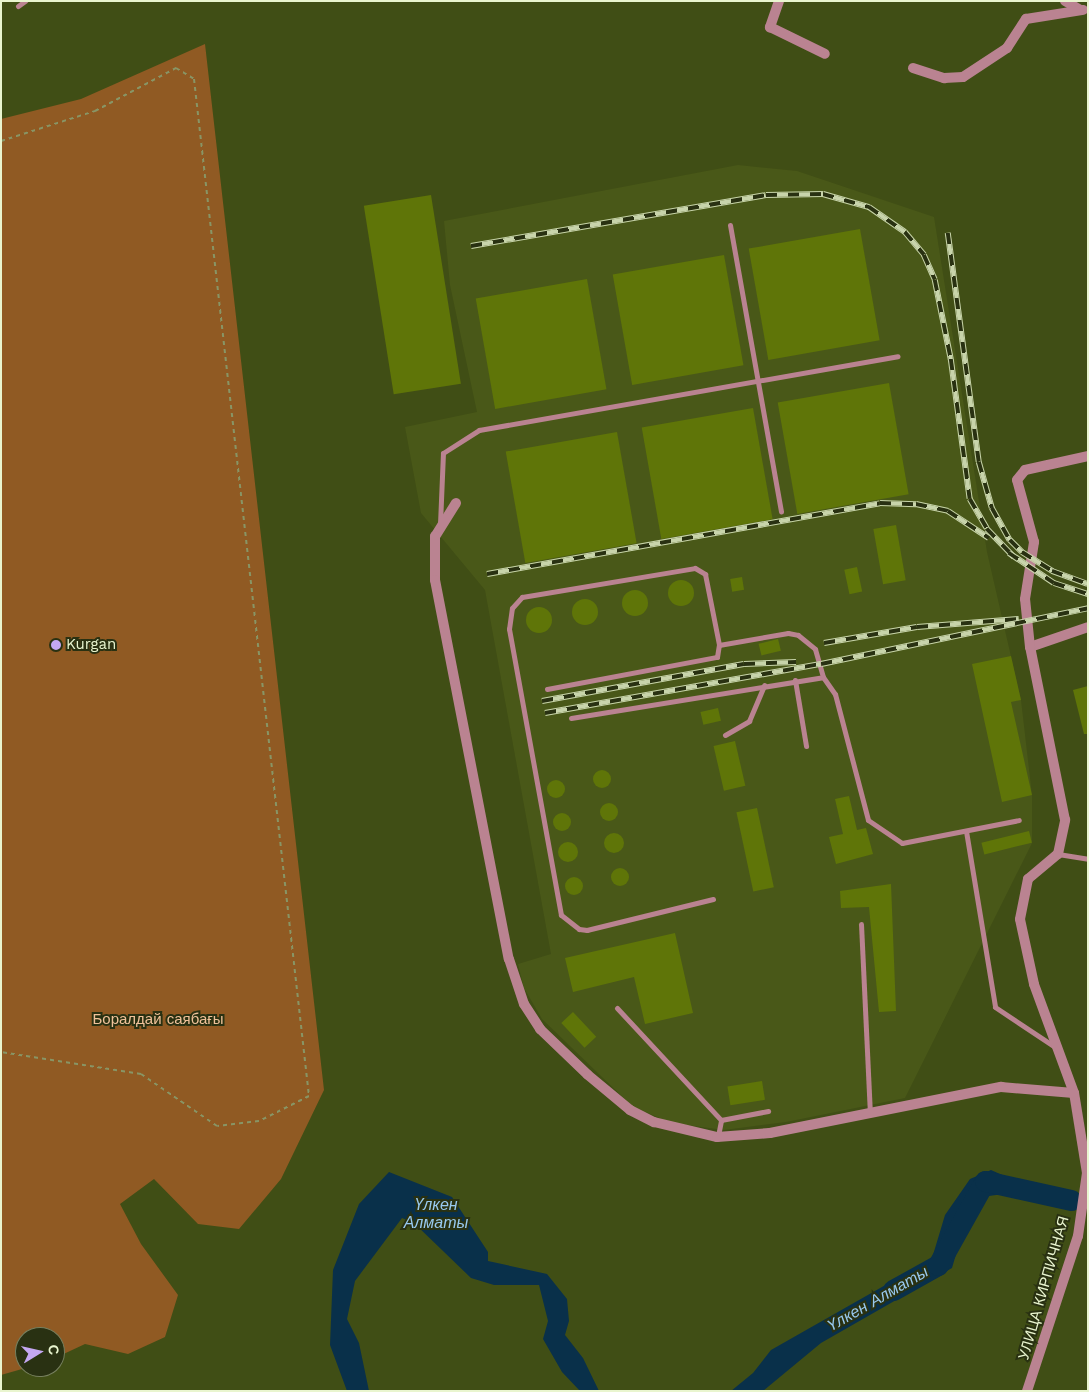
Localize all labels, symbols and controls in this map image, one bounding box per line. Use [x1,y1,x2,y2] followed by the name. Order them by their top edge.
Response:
[66,636,116,654] place label: Kurgan
[50,639,62,651] marker: Kurgan
[92,1011,224,1029] park label: Боралдай саябағы
[404,1195,468,1233] water label: Үлкен Алматы
[1015,1214,1073,1362] street label: УЛИЦА КИРПИЧНАЯ
[824,1262,932,1336] water label: Үлкен Алматы
[15,1327,65,1377] north arrow
[45,1344,63,1356] text: С

